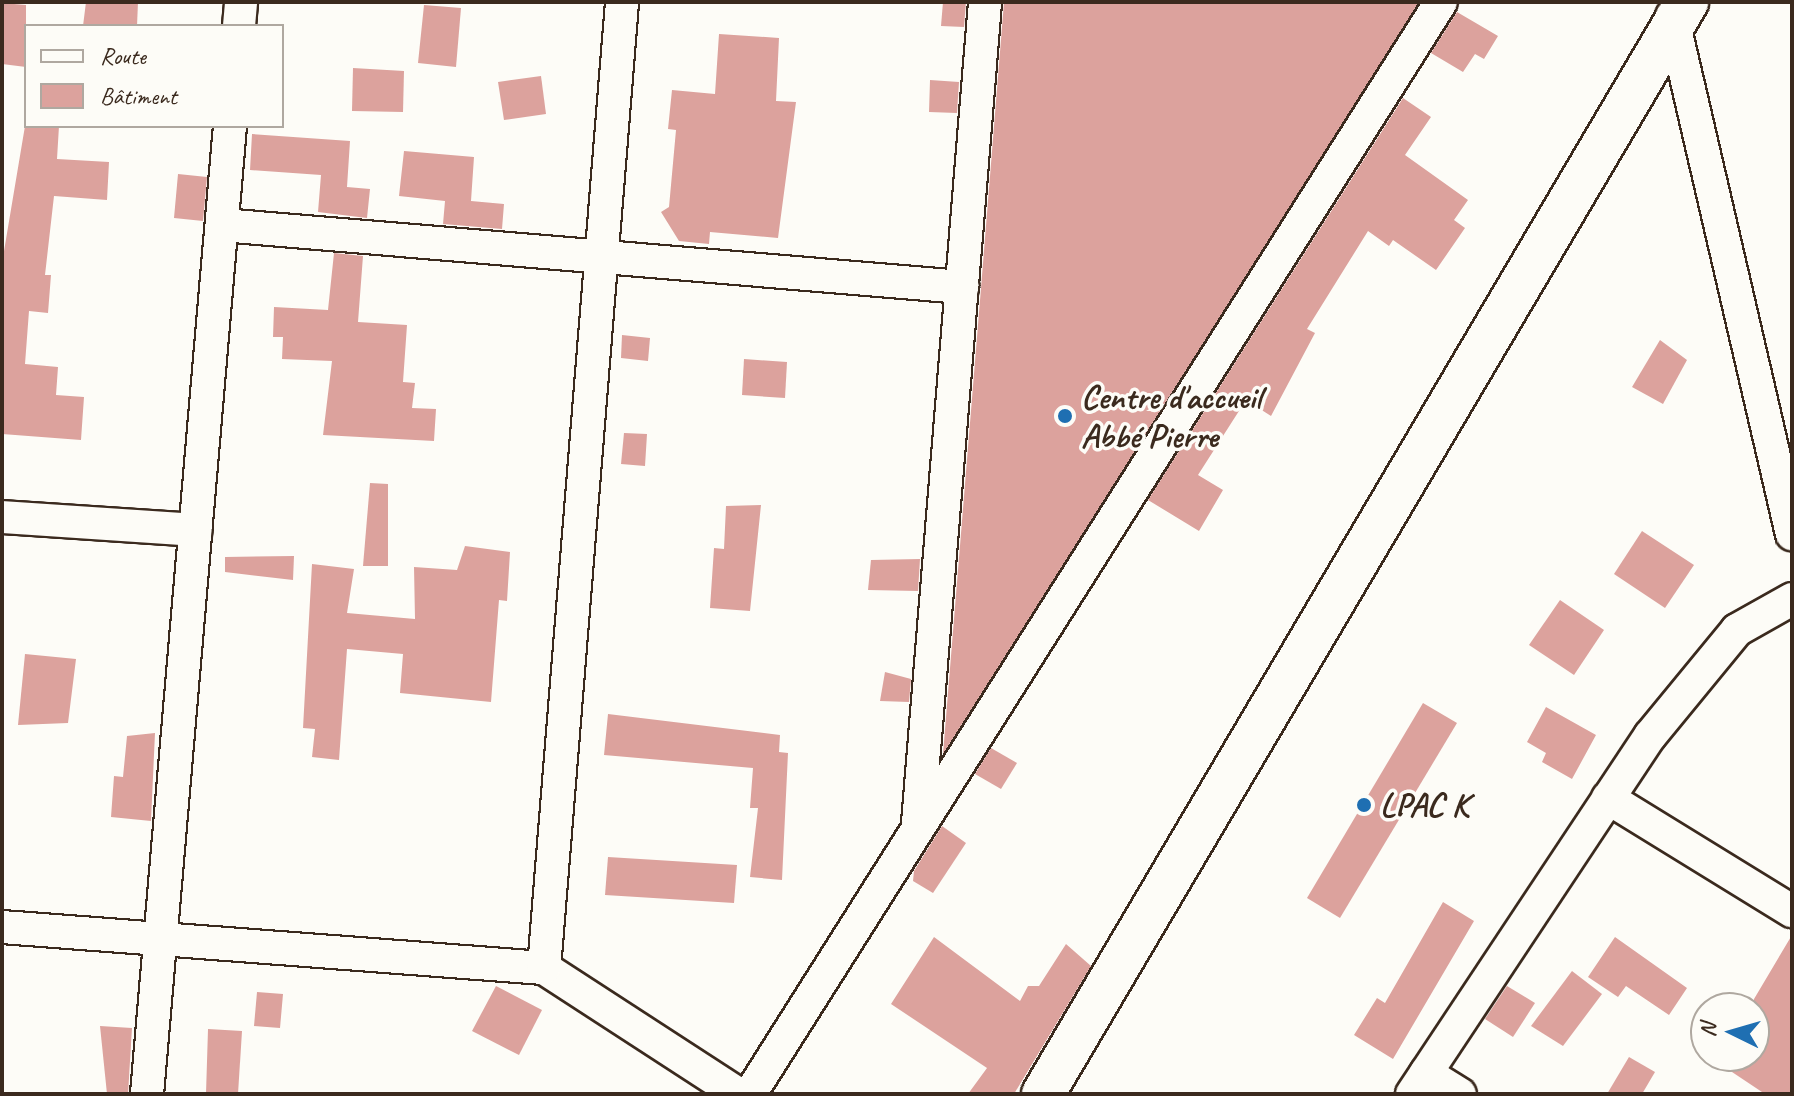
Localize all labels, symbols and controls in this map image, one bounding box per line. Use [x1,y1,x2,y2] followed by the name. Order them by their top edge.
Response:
[24,24,284,128] legend
[100,41,146,71] text: Route
[100,81,177,111] text: Bâtiment
[1081,376,1261,456] place label: Centre d'accueil Abbé Pierre
[1056,407,1074,425] marker: Centre d'accueil Abbé Pierre
[1380,785,1469,825] place label: LPAC K
[1355,796,1373,814] marker: LPAC K
[1690,992,1770,1072] north arrow
[1694,1022,1723,1038] text: N

